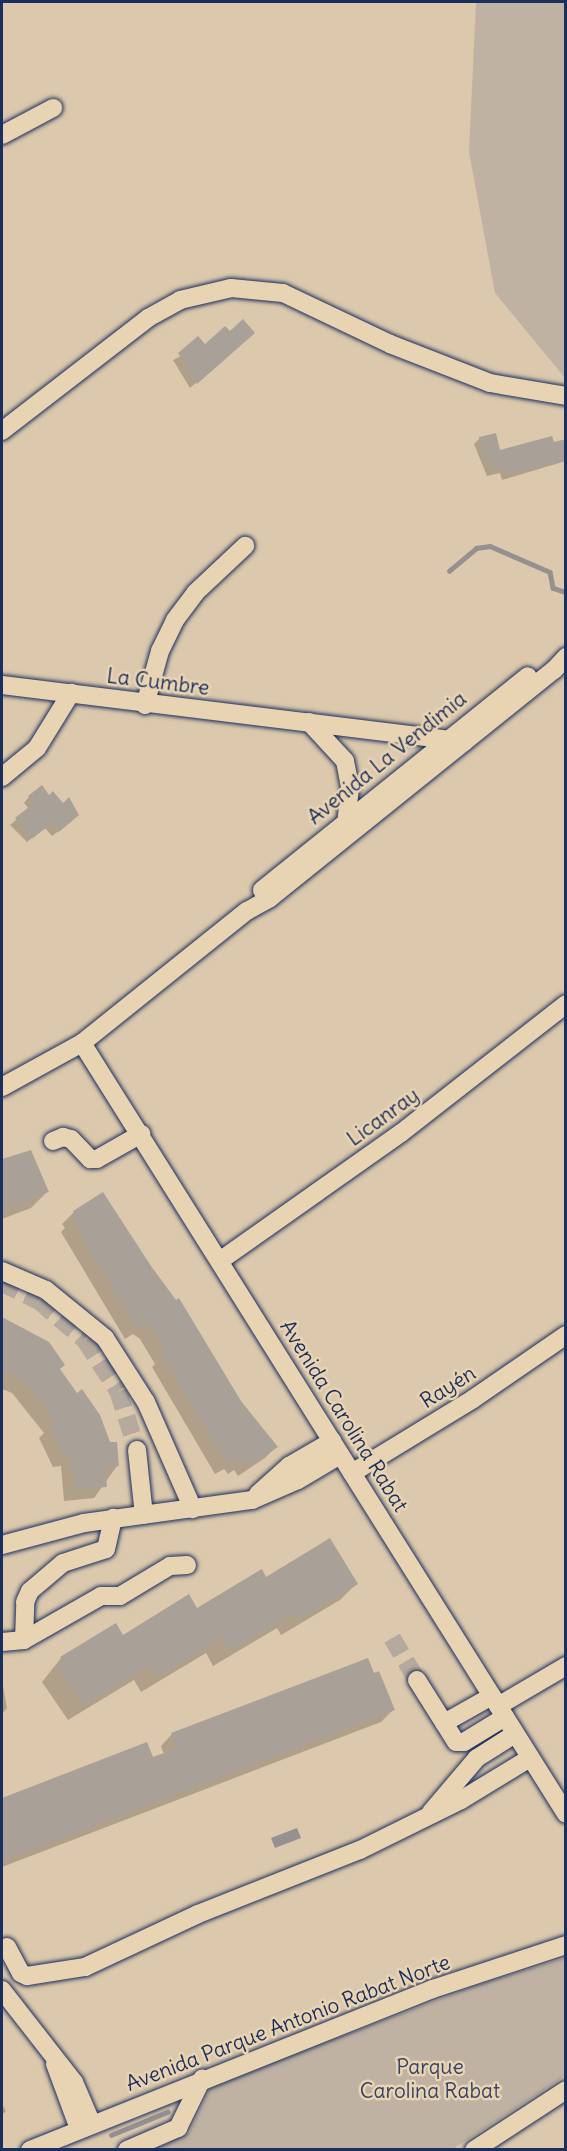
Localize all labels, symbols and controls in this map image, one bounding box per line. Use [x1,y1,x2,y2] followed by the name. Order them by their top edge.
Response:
[105,663,211,701] street label: La Cumbre
[302,686,472,830] street label: Avenida La Vendimia
[342,1082,424,1152] street label: Licanray
[275,1315,413,1517] street label: Avenida Carolina Rabat
[416,1360,480,1414] street label: Rayén
[122,1949,454,2097] street label: Avenida Parque Antonio Rabat Norte
[360,2054,500,2104] park label: Parque Carolina Rabat

